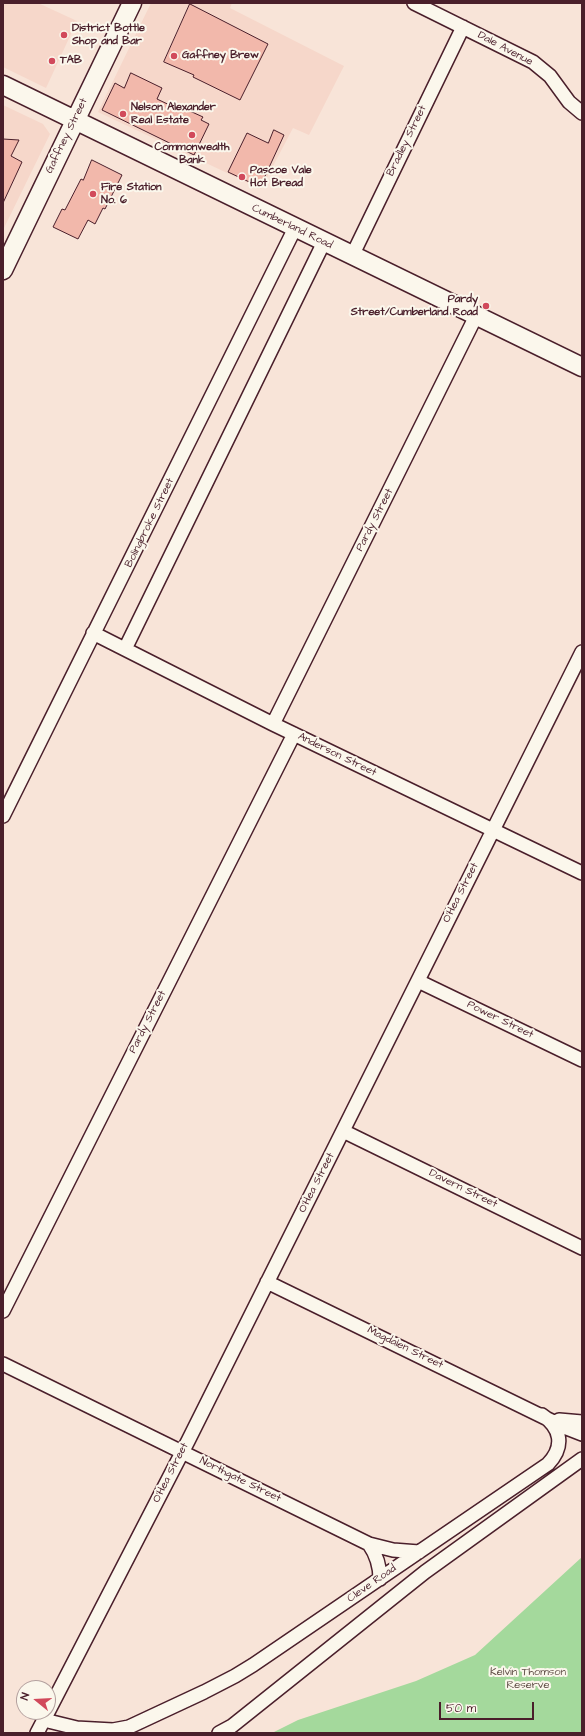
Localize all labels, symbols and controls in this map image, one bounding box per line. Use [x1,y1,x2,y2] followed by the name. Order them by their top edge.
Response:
[72,22,145,48] place label: District Bottle Shop and Bar
[475,29,535,69] street label: Dale Avenue
[59,30,69,40] marker: District Bottle Shop and Bar
[182,49,259,63] place label: Gaffney Brew
[169,51,179,61] marker: Gaffney Brew
[60,54,82,68] place label: TAB
[47,56,57,66] marker: TAB
[43,96,91,176] street label: Gaffney Street
[131,101,216,127] place label: Nelson Alexander Real Estate
[384,103,430,179] street label: Bradley Street
[118,109,128,119] marker: Nelson Alexander Real Estate
[187,130,197,140] marker: Commonwealth Bank
[155,141,229,167] place label: Commonwealth Bank
[250,164,312,190] place label: Pascoe Vale Hot Bread
[237,172,247,182] marker: Pascoe Vale Hot Bread
[101,181,162,207] place label: Fire Station No. 6
[88,189,98,199] marker: Fire Station No. 6
[249,202,335,252] street label: Cumberland Road
[351,293,478,319] place label: Pardy Street/Cumberland Road
[481,301,491,311] marker: Pardy Street/Cumberland Road
[123,476,177,570] street label: Bolingbroke Street
[354,486,396,554] street label: Pardy Street
[296,730,378,780] street label: Anderson Street
[440,861,482,925] street label: O'Hea Street
[127,988,169,1056] street label: Pardy Street
[465,998,535,1042] street label: Power Street
[296,1151,338,1215] street label: O'Hea Street
[427,1167,499,1211] street label: Davern Street
[365,1324,445,1372] street label: Magdalen Street
[150,1441,192,1505] street label: O'Hea Street
[197,1455,283,1505] street label: Northgate Street
[345,1562,399,1606] street label: Cleve Road
[490,1666,566,1692] park label: Kelvin Thomson Reserve
[16,1680,56,1720] north arrow
[17,1691,33,1702] text: N
[441,1694,536,1720] scale bar
[446,1700,476,1717] text: 50 m

